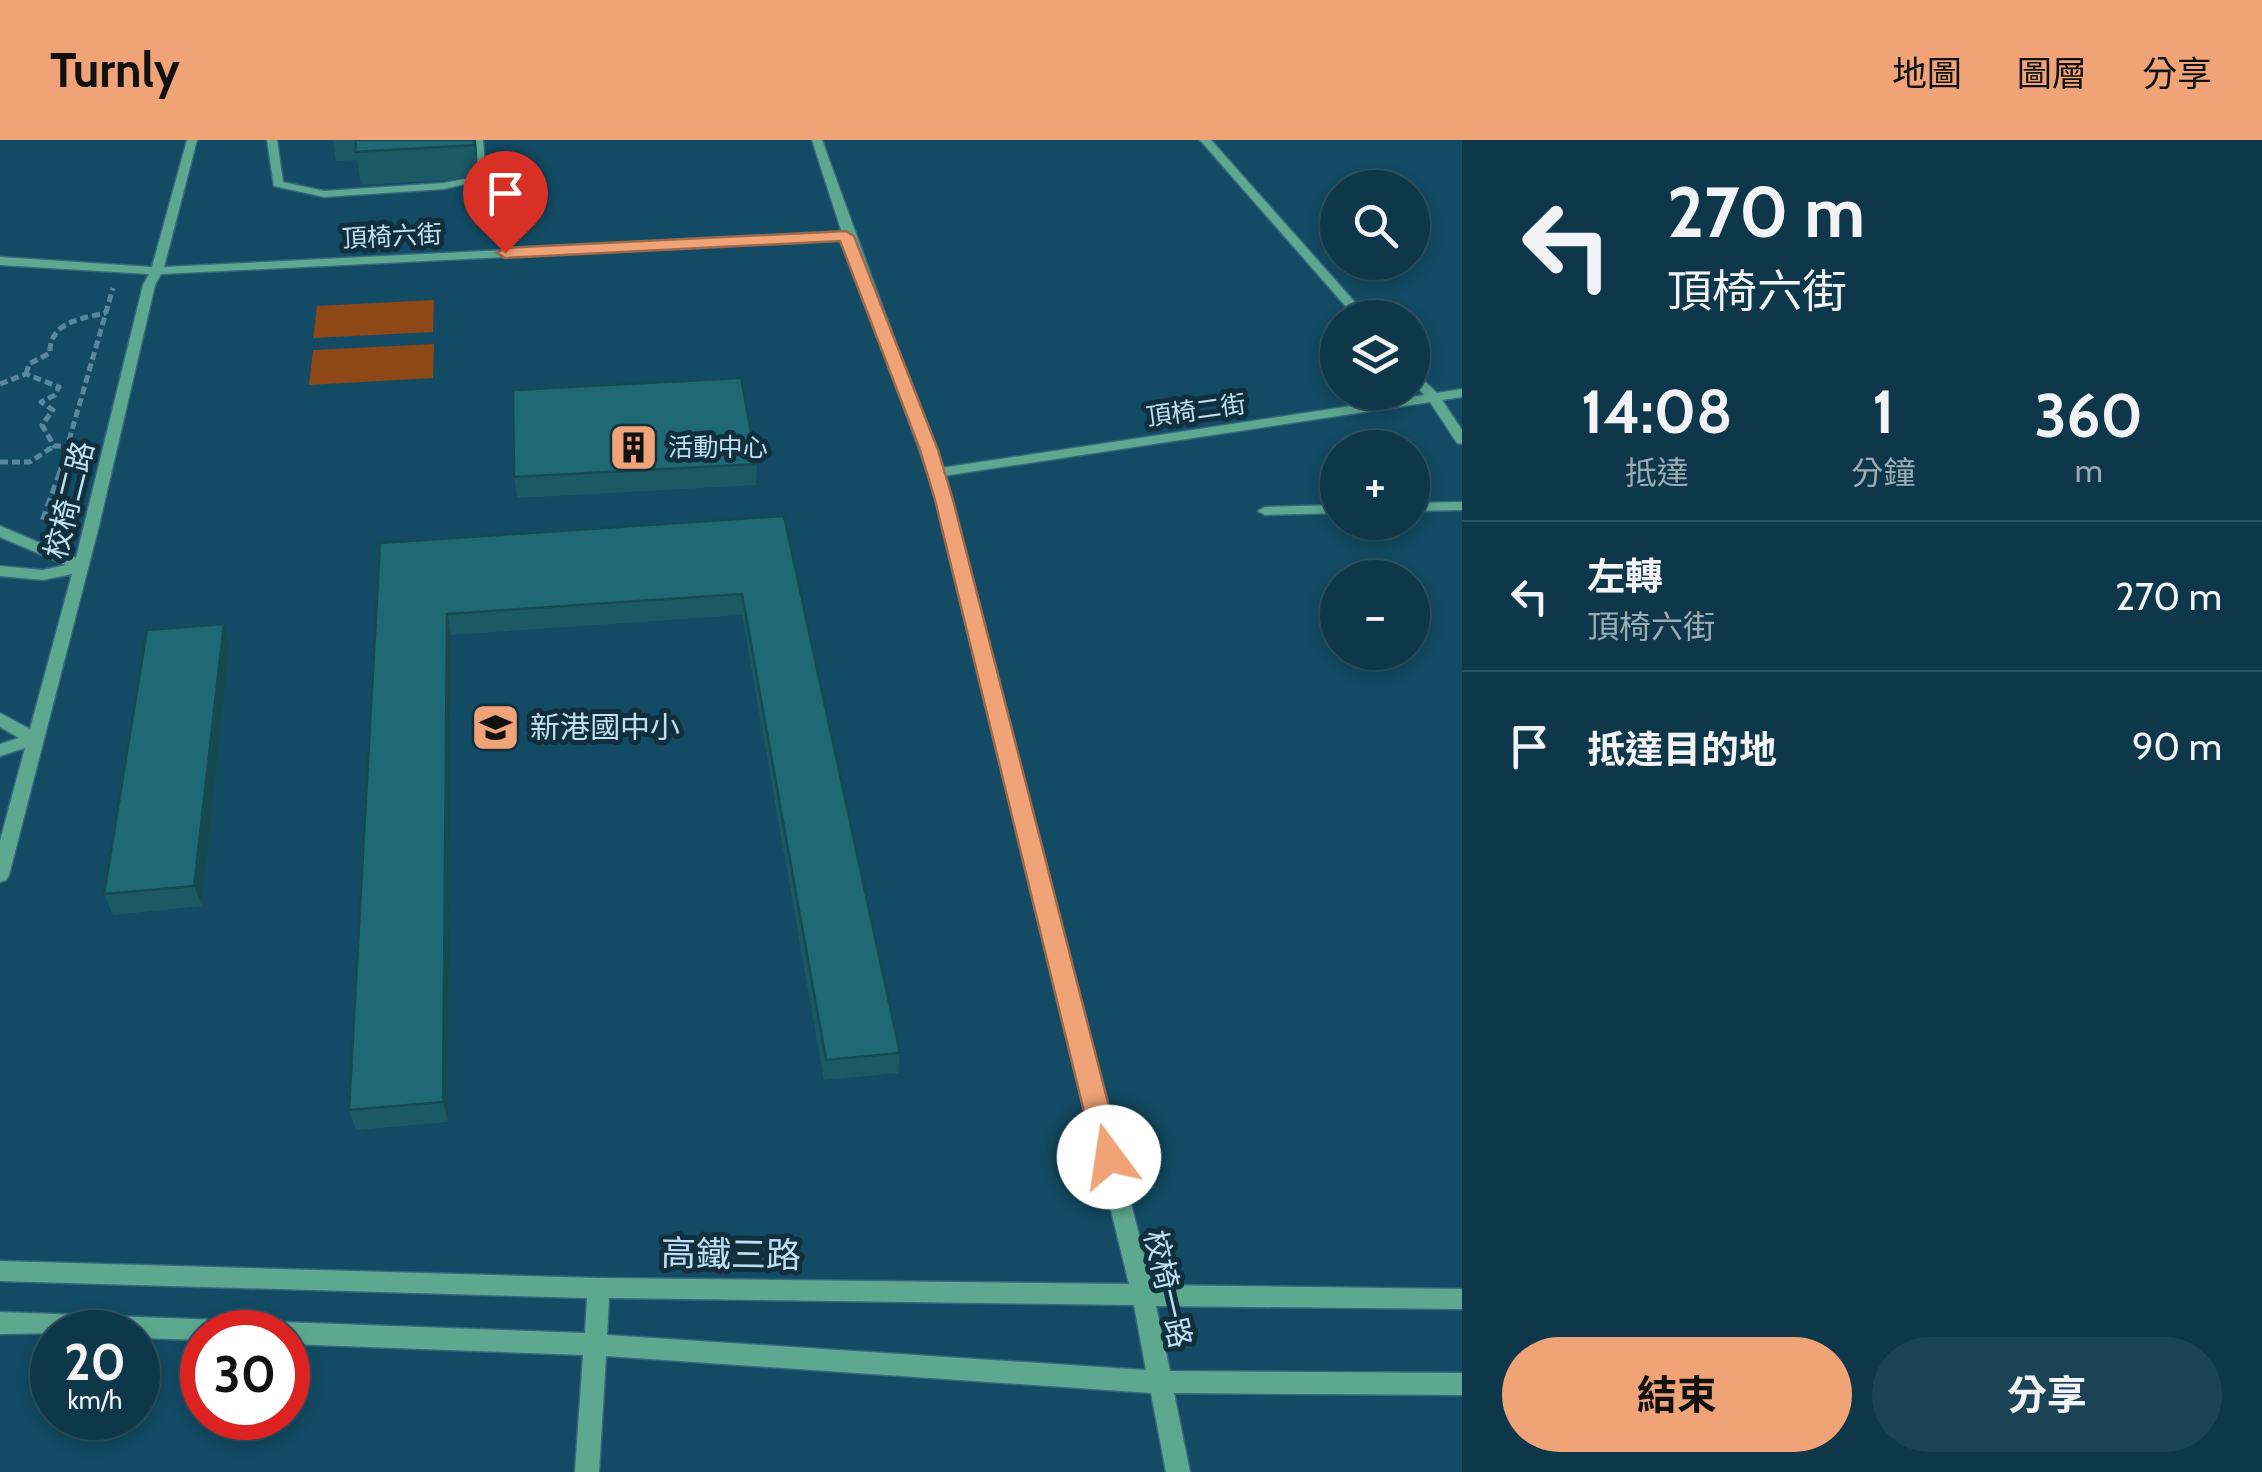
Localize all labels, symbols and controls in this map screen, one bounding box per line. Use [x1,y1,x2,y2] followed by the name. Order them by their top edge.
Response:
[50,41,180,99] text: Turnly
[1892,52,1962,95] text: 地圖
[2017,52,2087,95] text: 圖層
[2142,52,2212,95] text: 分享
[463,151,548,254] pin
[478,166,533,221] icon: arrive
[1667,169,1865,255] text: 270 m
[1320,170,1430,670] map controls
[1320,170,1430,280] button: search
[1502,180,1632,310] icon: left
[341,218,443,254] street label: 頂椅六街
[1667,264,1847,318] text: 頂椅六街
[1320,300,1430,410] button: layers
[1581,375,1732,448] text: 14:08
[1872,375,1895,448] text: 1
[2034,379,2143,452] text: 360
[1144,388,1248,432] street label: 頂椅二街
[607,421,659,473] building icon: 活動中心
[1320,430,1430,540] button: +
[668,432,768,462] place label: 活動中心
[37,437,101,563] street label: 校椅二路
[2075,451,2103,490] text: m
[1625,453,1689,492] text: 抵達
[1851,453,1915,492] text: 分鐘
[1587,553,1663,600] text: 左轉
[1320,560,1430,670] button: −
[1502,569,1557,624] icon: left
[2115,573,2222,620] text: 270 m
[1587,607,1715,646] text: 頂椅六街
[469,701,521,753] school or university icon: 新港國中小
[530,709,680,746] place label: 新港國中小
[1502,719,1557,774] icon: arrive
[2132,723,2222,770] text: 90 m
[1587,726,1777,773] text: 抵達目的地
[1057,1105,1161,1209] position arrow
[1136,1226,1200,1352] street label: 校椅一路
[661,1231,801,1277] street label: 高鐵三路
[180,1310,310,1440] speed limit sign: 30
[64,1332,126,1393] text: 20
[1502,1337,1852,1452] button: 結束
[1872,1337,2222,1452] button: 分享
[68,1385,122,1415] text: km/h

